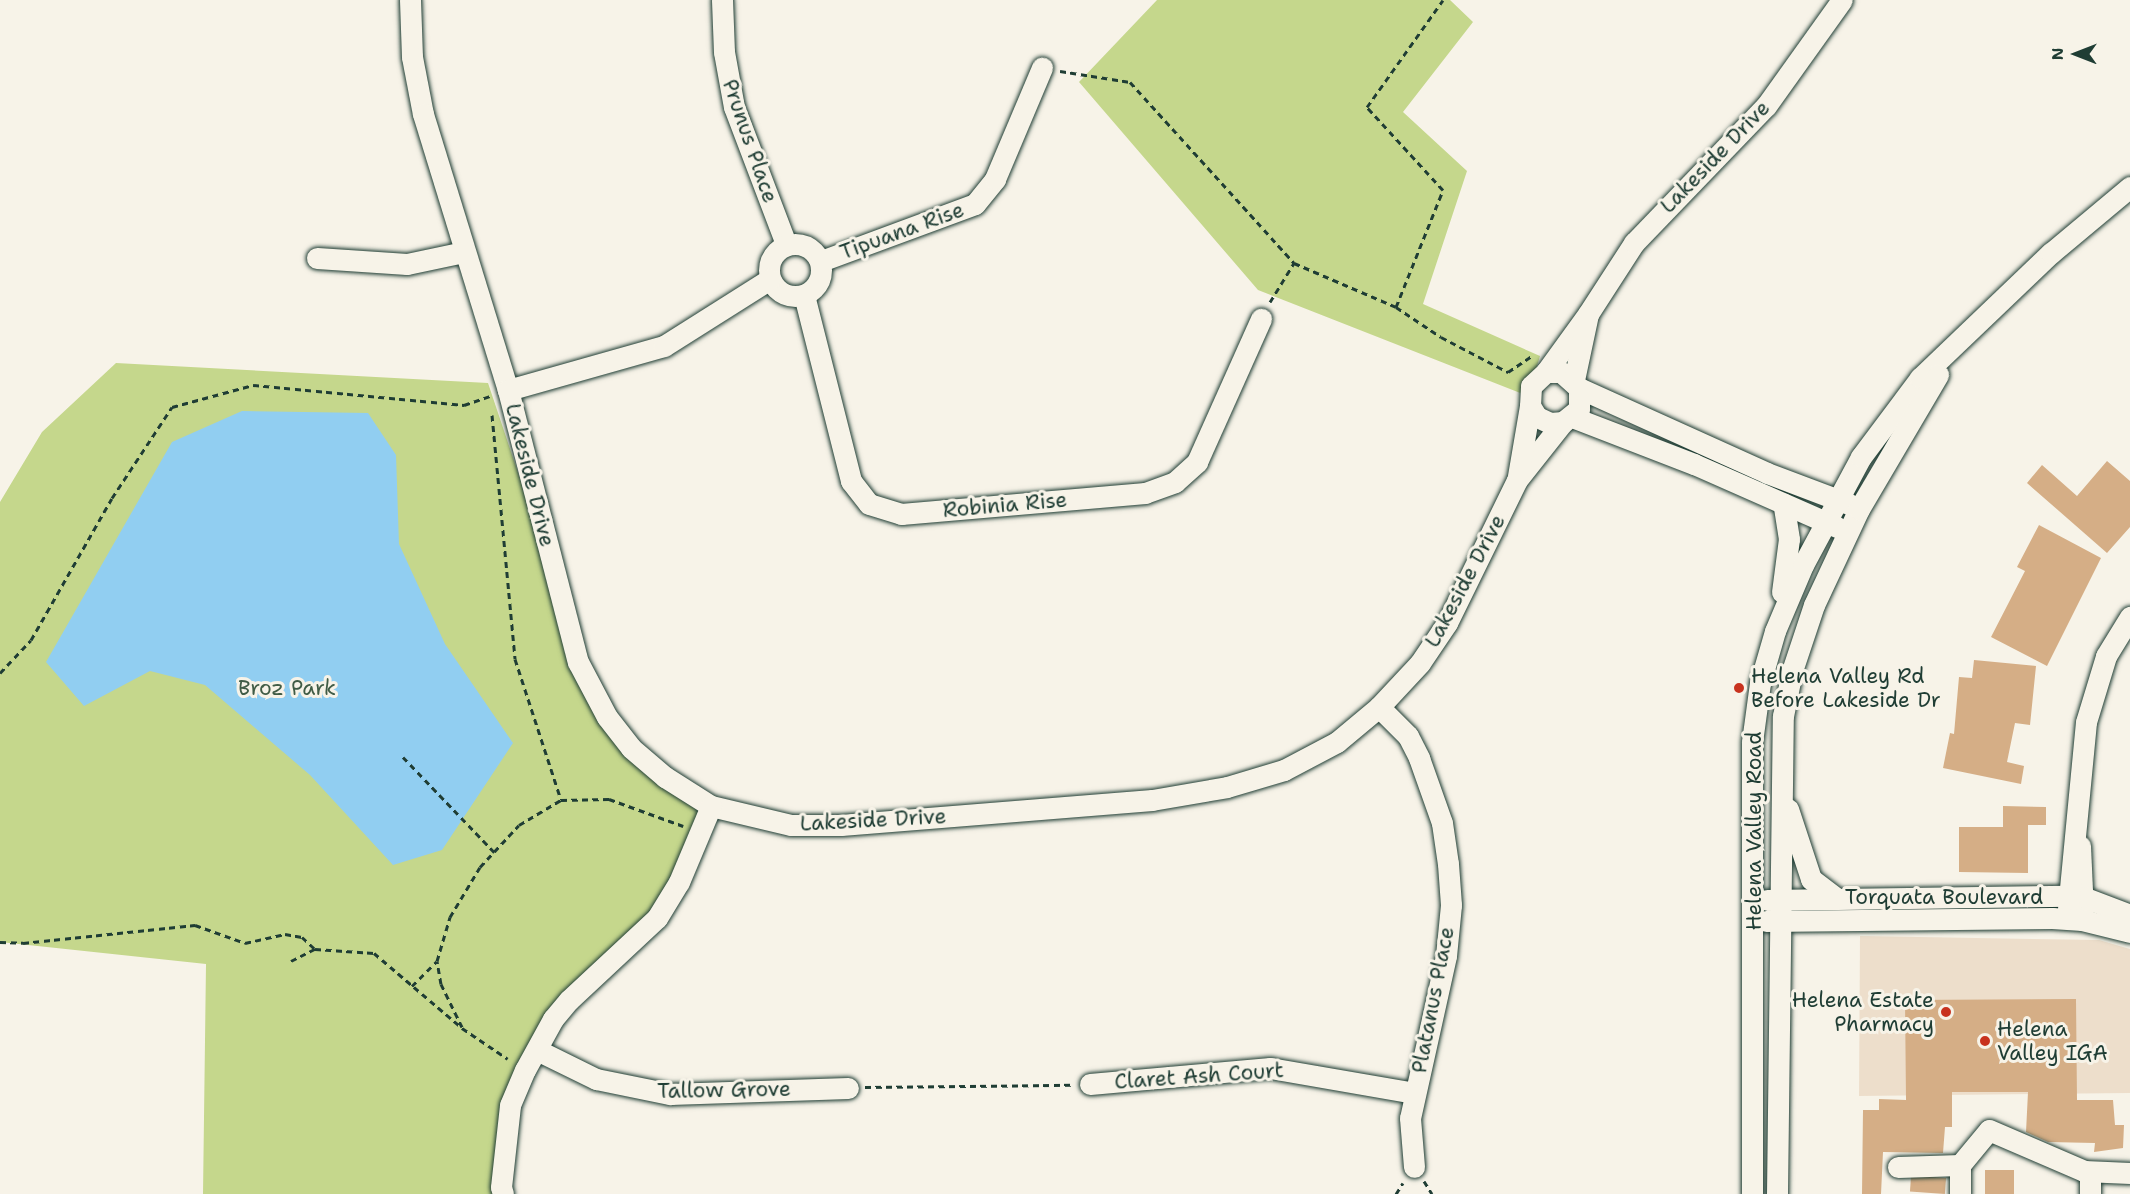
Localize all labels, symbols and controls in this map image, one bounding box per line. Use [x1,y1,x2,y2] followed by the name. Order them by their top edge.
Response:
[2046,24,2106,84] north arrow
[2047,48,2068,60] text: N
[717,76,783,206] street label: Prunus Place
[1655,96,1775,218] street label: Lakeside Drive
[836,197,968,265] street label: Tipuana Rise
[500,401,560,549] street label: Lakeside Drive
[942,487,1068,523] street label: Robinia Rise
[1419,510,1511,652] street label: Lakeside Drive
[1751,663,1941,713] place label: Helena Valley Rd Before Lakeside Dr
[238,675,336,701] park label: Broz Park
[1732,681,1746,695] marker: Helena Valley Rd Before Lakeside Dr
[1741,731,1767,931] street label: Helena Valley Road
[799,804,947,836] street label: Lakeside Drive
[1845,884,2043,910] street label: Torquata Boulevard
[1406,925,1460,1075] street label: Platanus Place
[1792,987,1934,1037] place label: Helena Estate Pharmacy
[1939,1005,1953,1019] marker: Helena Estate Pharmacy
[1997,1016,2108,1066] place label: Helena Valley IGA
[1978,1034,1992,1048] marker: Helena Valley IGA
[1114,1058,1284,1094] street label: Claret Ash Court
[657,1076,791,1104] street label: Tallow Grove

